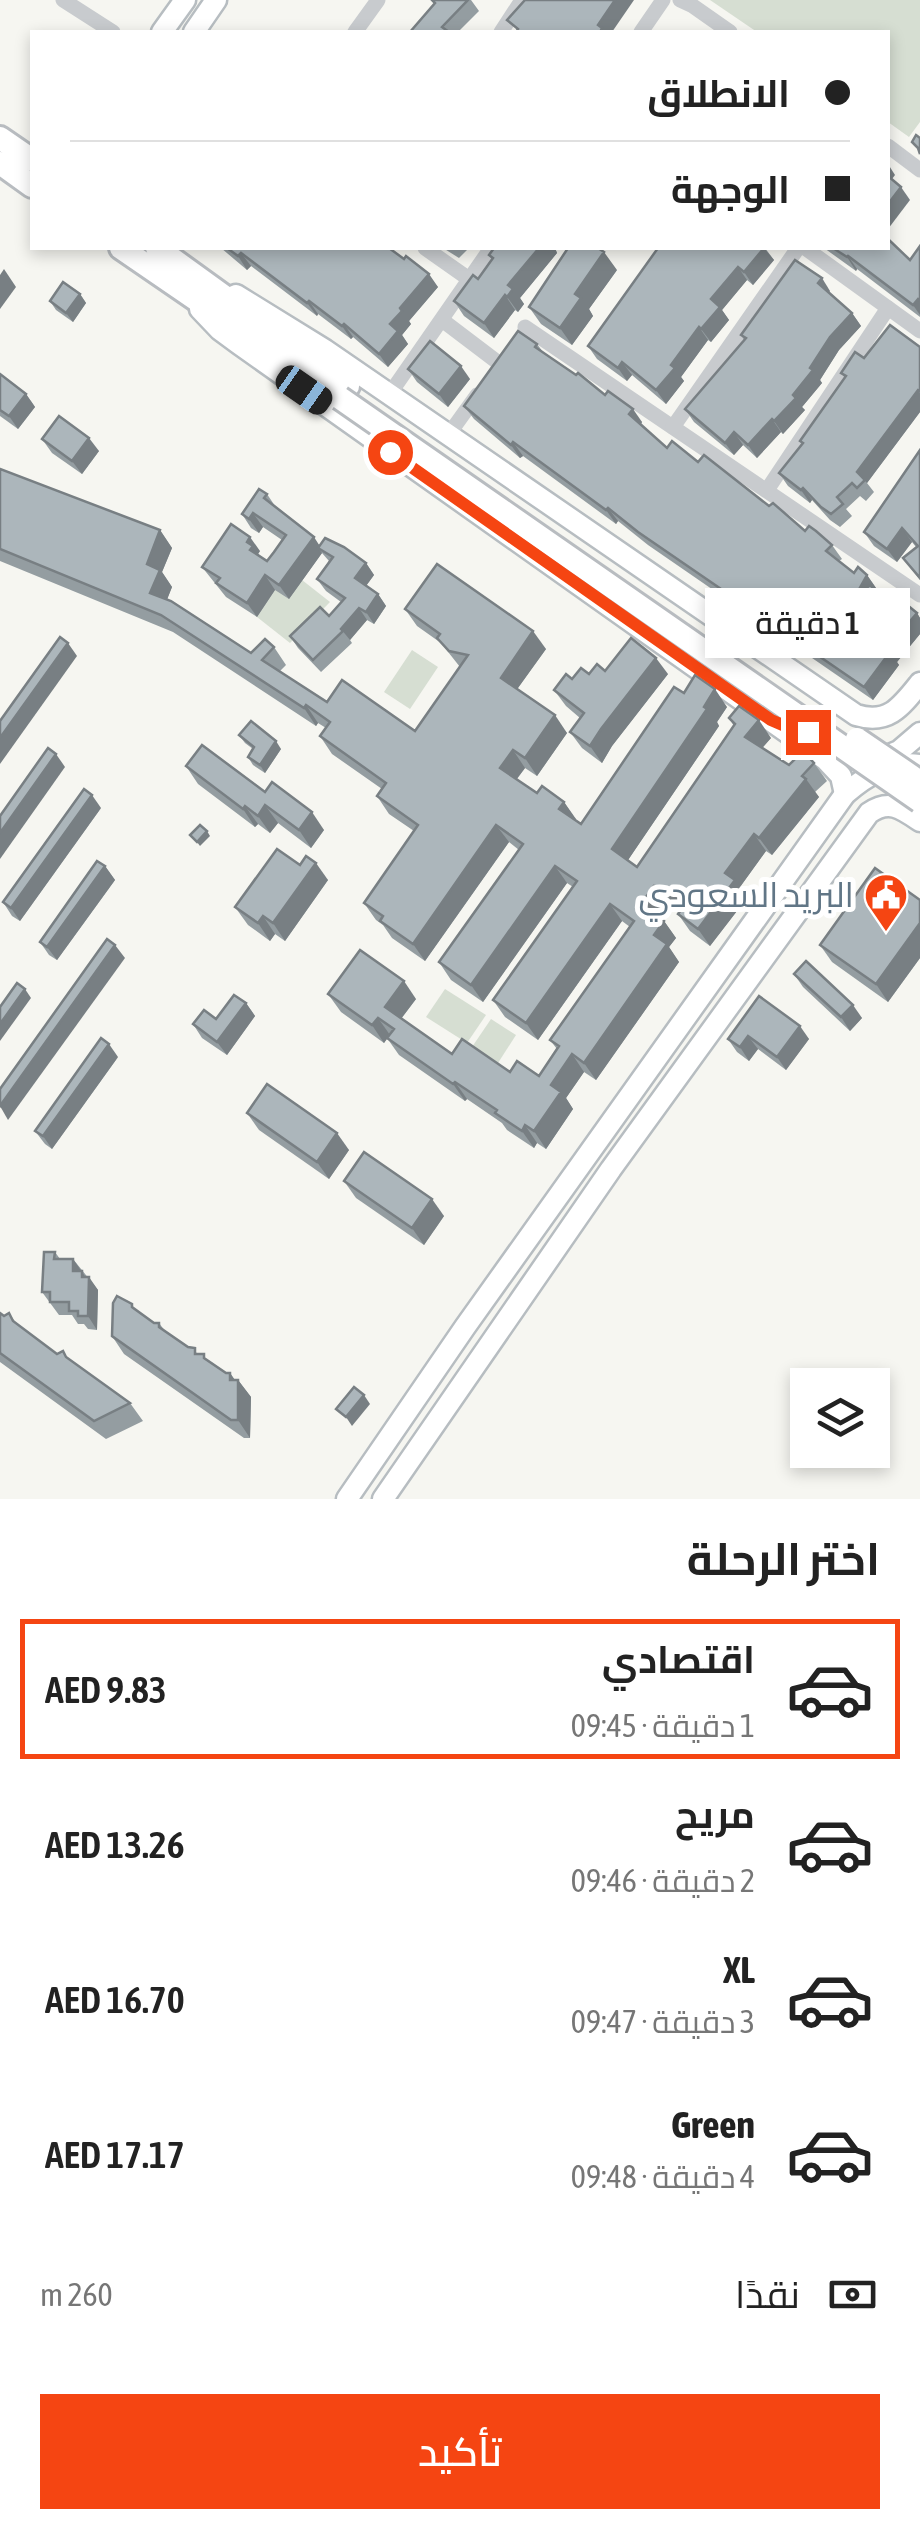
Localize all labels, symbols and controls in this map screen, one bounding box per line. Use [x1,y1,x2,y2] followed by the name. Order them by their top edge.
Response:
[647,72,790,115] text: الانطلاق
[671,168,790,211] text: الوجهة
[271,361,337,419] car
[368,430,413,475] route start
[706,587,910,657] callout: 1 دقيقة
[755,604,860,641] text: 1 دقيقة
[786,710,831,755] route end
[863,872,909,933] public building icon: البريد السعودي
[639,874,854,922] place label: البريد السعودي
[790,1368,890,1468] map controls
[790,1368,890,1468] button: layers
[687,1533,880,1585] text: اختر الرحلة
[602,1638,755,1681] text: اقتصادي
[785,1644,875,1734] icon: car
[45,1668,167,1711] text: AED 9.83
[571,1707,755,1744] text: 1 دقيقة · 09:45
[675,1793,755,1836] text: مريح
[785,1799,875,1889] icon: car
[45,1823,185,1866] text: AED 13.26
[571,1862,755,1899] text: 2 دقيقة · 09:46
[723,1948,755,1991] text: XL
[785,1954,875,2044] icon: car
[45,1978,185,2021] text: AED 16.70
[571,2003,755,2040] text: 3 دقيقة · 09:47
[671,2103,755,2146] text: Green
[785,2109,875,2199] icon: car
[45,2133,185,2176] text: AED 17.17
[571,2158,755,2195] text: 4 دقيقة · 09:48
[825,2267,880,2322] icon: cash
[735,2273,800,2316] text: نقدًا
[40,2276,113,2313] text: 260 m
[40,2394,880,2509] button: تأكيد

